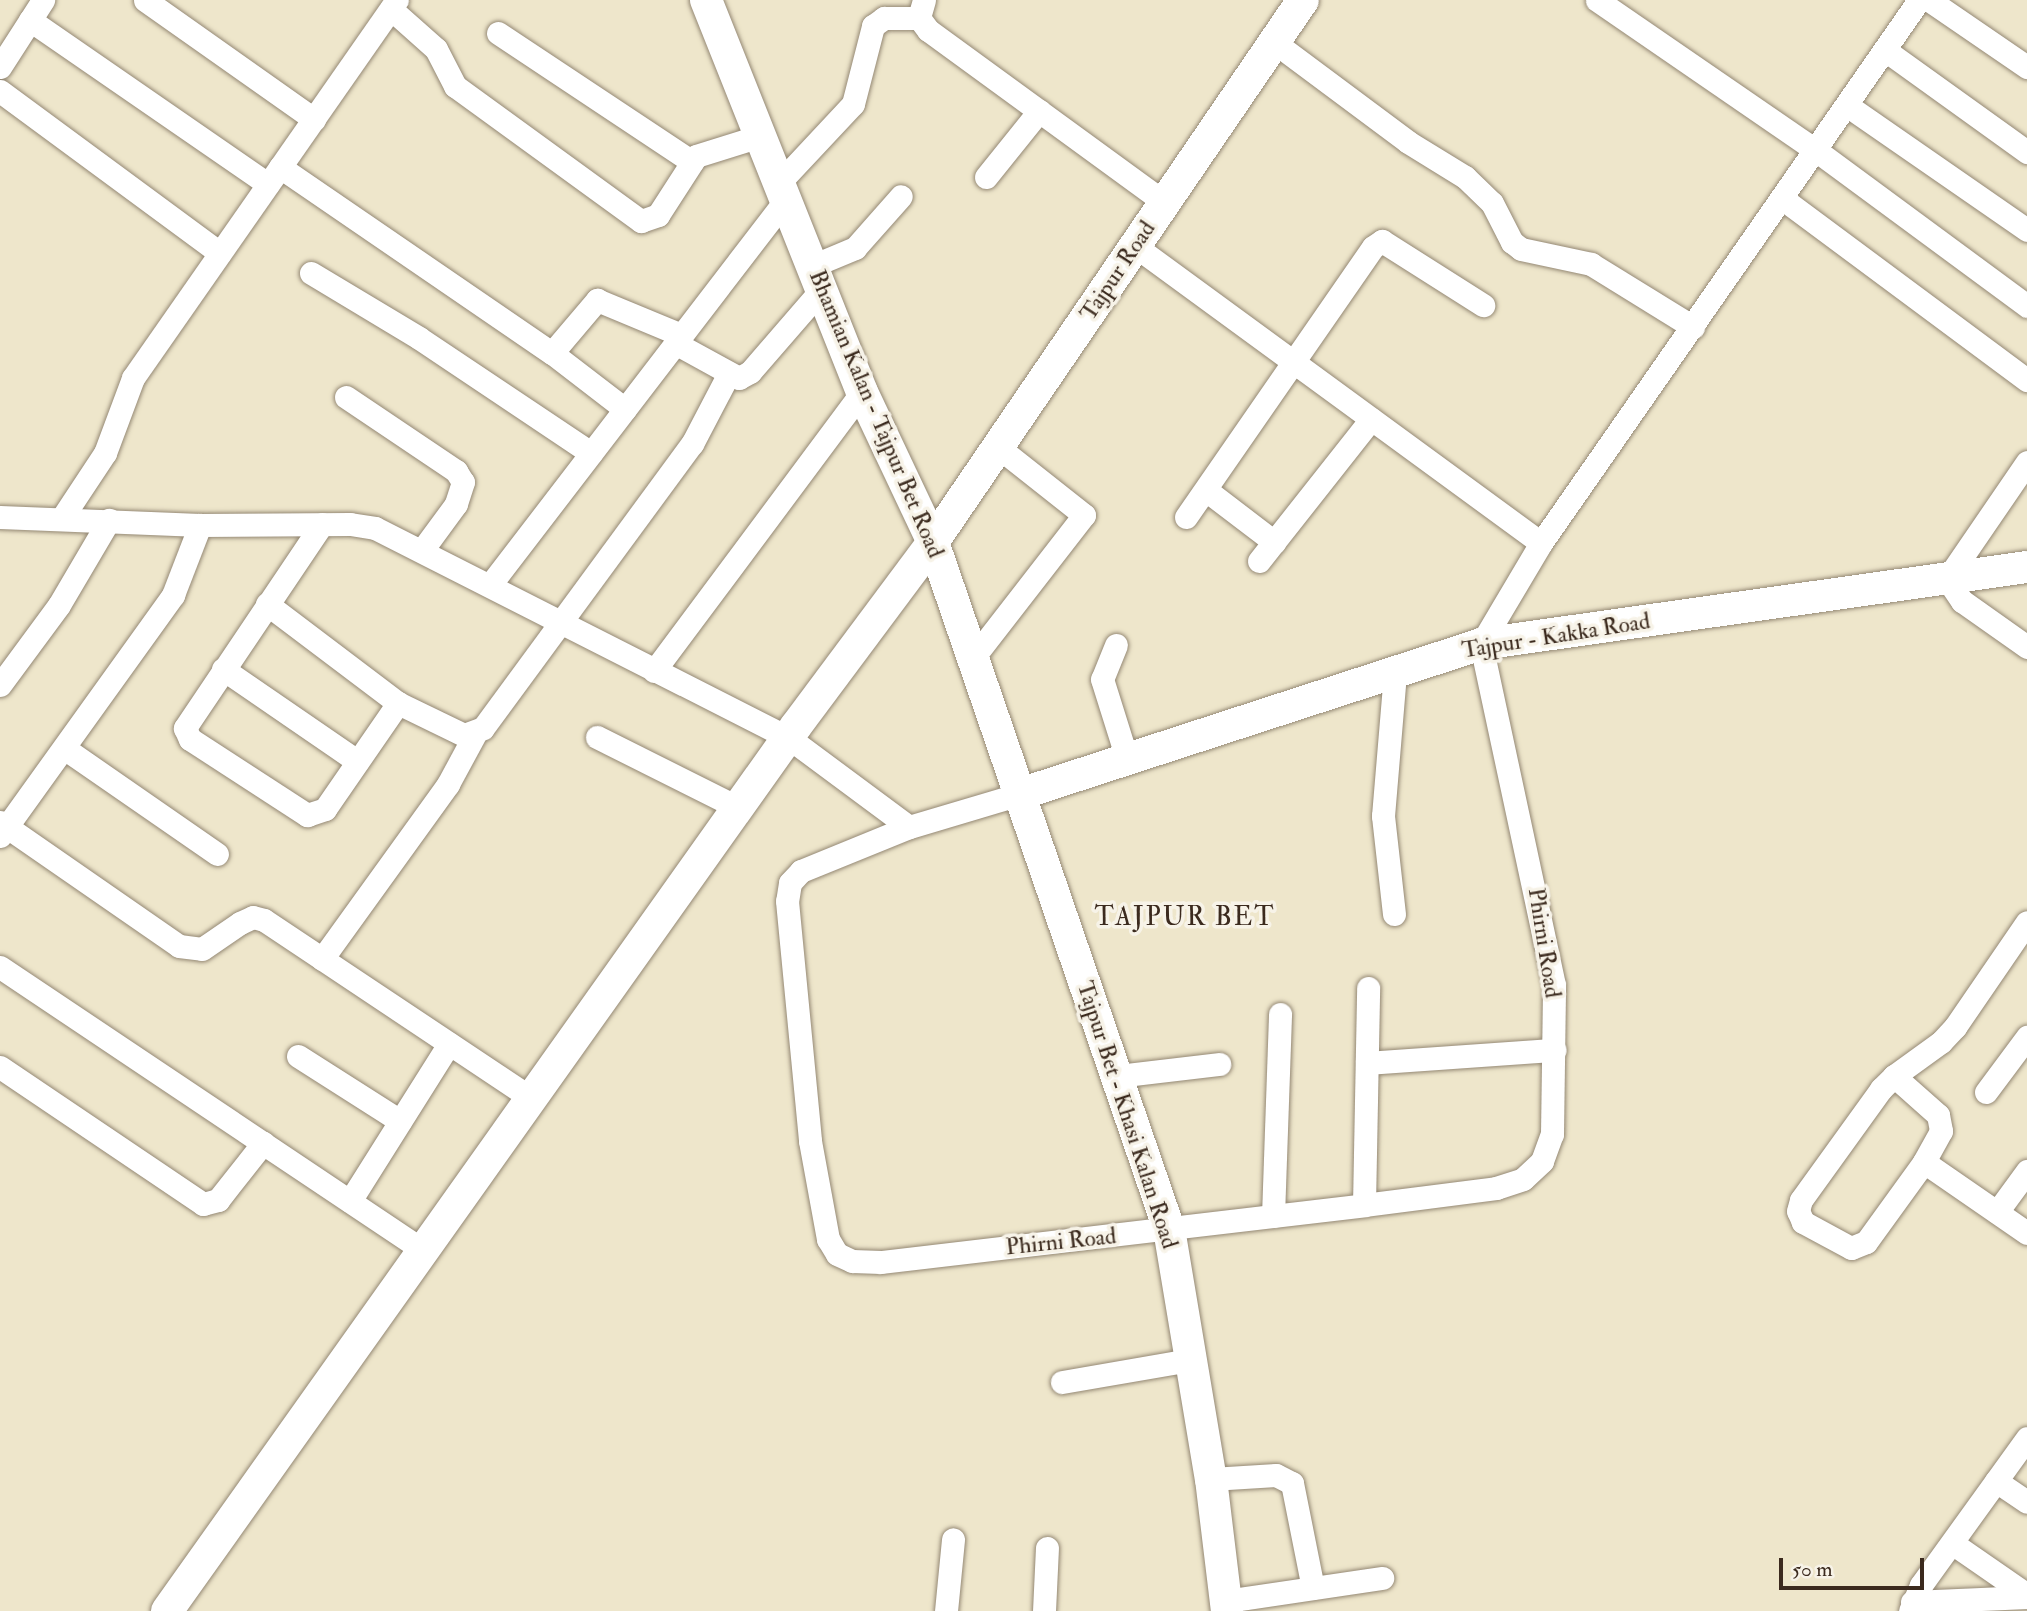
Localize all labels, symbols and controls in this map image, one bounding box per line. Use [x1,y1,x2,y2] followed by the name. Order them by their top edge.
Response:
[1075,216,1161,326] street label: Tajpur Road
[803,266,949,562] street label: Bhamian Kalan - Tajpur Bet Road
[1460,607,1652,665] street label: Tajpur - Kakka Road
[1522,886,1566,1000] street label: Phirni Road
[1096,902,1274,934] district label: TAJPUR BET
[1071,978,1183,1252] street label: Tajpur Bet - Khasi Kalan Road
[1004,1222,1118,1262] street label: Phirni Road
[1782,1544,1927,1588] scale bar
[1792,1556,1833,1583] text: 50 m

